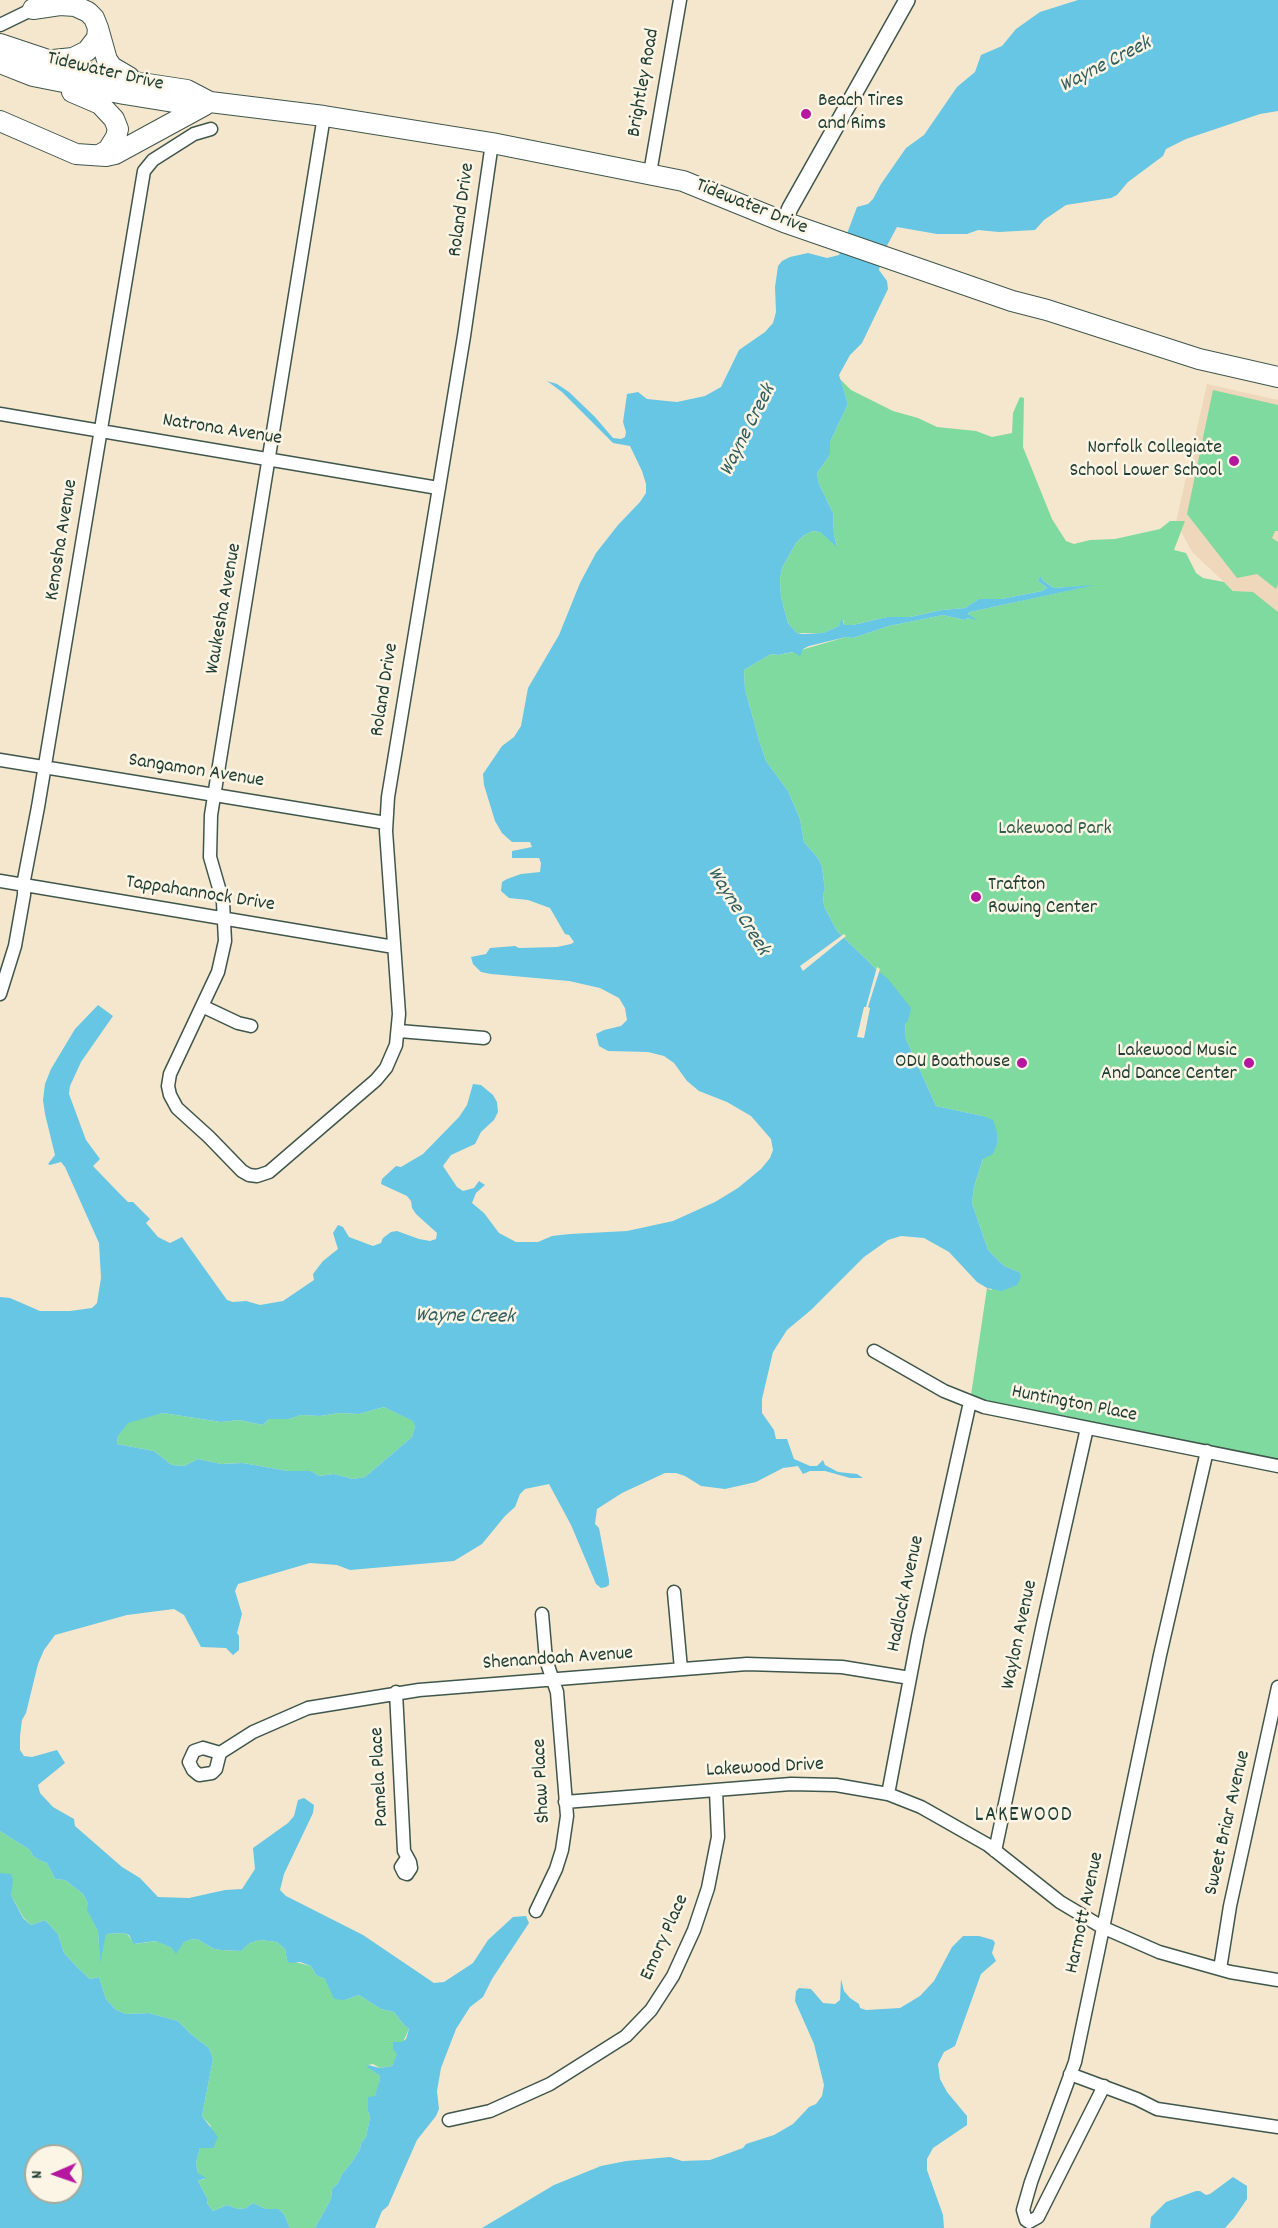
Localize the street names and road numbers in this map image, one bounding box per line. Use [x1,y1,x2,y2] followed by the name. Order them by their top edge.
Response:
[624,27,666,139] street label: Brightley Road
[44,48,166,98] street label: Tidewater Drive
[445,162,481,258] street label: Roland Drive
[691,175,811,241] street label: Tidewater Drive
[160,410,284,452] street label: Natrona Avenue
[42,478,84,602] street label: Kenosha Avenue
[202,542,248,676] street label: Waukesha Avenue
[367,641,405,739] street label: Roland Drive
[127,749,265,795] street label: Sangamon Avenue
[124,871,276,919] street label: Tappahannock Drive
[1009,1381,1139,1429] street label: Huntington Place
[883,1534,931,1654] street label: Hadlock Avenue
[998,1578,1044,1692] street label: Waylon Avenue
[482,1643,634,1677] street label: Shenandoah Avenue
[366,1727,396,1827] street label: Pamela Place
[529,1738,557,1824] street label: Shaw Place
[1201,1748,1257,1898] street label: Sweet Briar Avenue
[706,1754,824,1784] street label: Lakewood Drive
[1061,1850,1111,1976] street label: Harmott Avenue
[636,1891,696,1985] street label: Emory Place

